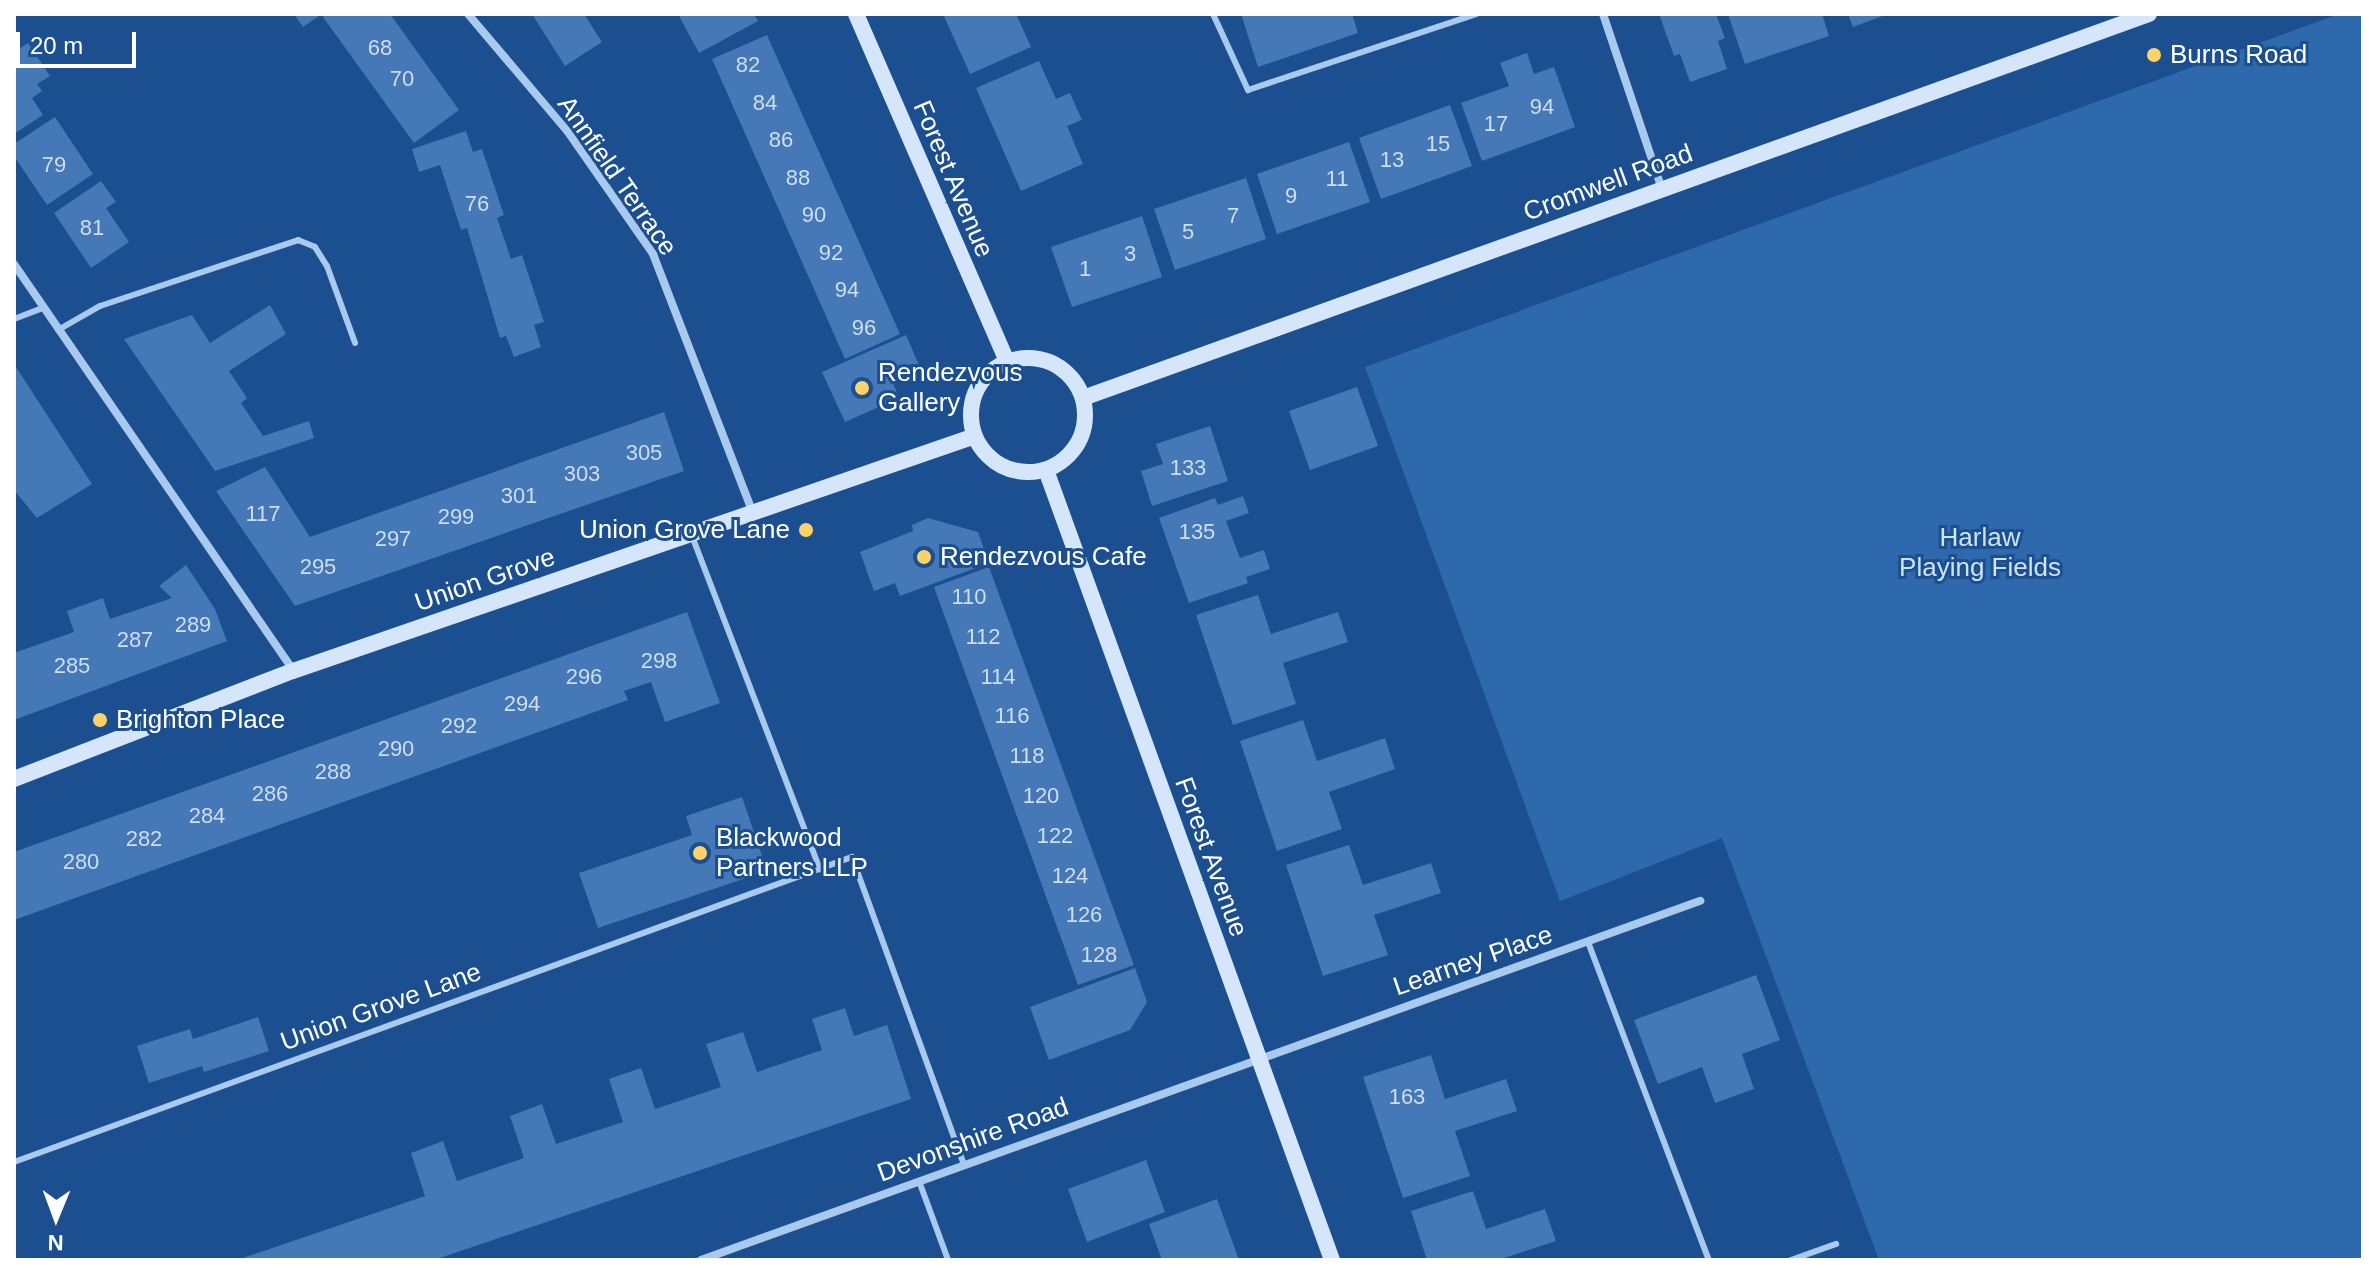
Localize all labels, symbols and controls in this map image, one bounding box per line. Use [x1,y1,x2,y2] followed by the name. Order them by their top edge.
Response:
[20,16,140,66] scale bar
[30,32,83,59] text: 20 m
[368,35,392,61] house number: 68
[2170,39,2307,71] place label: Burns Road
[2145,46,2163,64] marker: Burns Road
[736,52,760,78] house number: 82
[390,66,414,92] house number: 70
[550,90,684,262] street label: Annfield Terrace
[753,90,777,116] house number: 84
[1530,94,1554,120] house number: 94
[906,95,1000,263] street label: Forest Avenue
[1484,111,1508,137] house number: 17
[769,127,793,153] house number: 86
[1426,131,1450,157] house number: 15
[1519,138,1697,228] street label: Cromwell Road
[1380,147,1404,173] house number: 13
[42,152,66,178] house number: 79
[786,165,810,191] house number: 88
[1326,166,1348,192] house number: 11
[1285,183,1297,209] house number: 9
[465,191,489,217] house number: 76
[802,202,826,228] house number: 90
[1227,203,1239,229] house number: 7
[80,215,104,241] house number: 81
[1182,219,1194,245] house number: 5
[819,240,843,266] house number: 92
[1124,241,1136,267] house number: 3
[1079,256,1091,282] house number: 1
[835,277,859,303] house number: 94
[852,315,876,341] house number: 96
[878,357,1023,418] place label: Rendezvous Gallery
[853,379,871,397] marker: Rendezvous Gallery
[626,440,662,466] house number: 305
[1170,455,1206,481] house number: 133
[564,461,600,487] house number: 303
[501,483,537,509] house number: 301
[245,501,281,527] house number: 117
[438,504,474,530] house number: 299
[579,514,790,546] place label: Union Grove Lane
[1179,519,1215,545] house number: 135
[797,521,815,539] marker: Union Grove Lane
[1899,522,2061,584] park label: Harlaw Playing Fields
[375,526,411,552] house number: 297
[411,541,559,619] street label: Union Grove
[940,541,1147,573] place label: Rendezvous Cafe
[915,548,933,566] marker: Rendezvous Cafe
[300,554,336,580] house number: 295
[951,584,987,610] house number: 110
[175,612,211,638] house number: 289
[965,624,1001,650] house number: 112
[117,627,153,653] house number: 287
[641,648,677,674] house number: 298
[54,653,90,679] house number: 285
[566,664,602,690] house number: 296
[980,664,1016,690] house number: 114
[504,691,540,717] house number: 294
[994,703,1030,729] house number: 116
[116,704,285,736] place label: Brighton Place
[91,711,109,729] marker: Brighton Place
[441,713,477,739] house number: 292
[378,736,414,762] house number: 290
[1009,743,1045,769] house number: 118
[315,759,351,785] house number: 288
[1168,772,1254,942] street label: Forest Avenue
[252,781,288,807] house number: 286
[1023,783,1059,809] house number: 120
[189,803,225,829] house number: 284
[716,822,868,884] place label: Blackwood Partners LLP
[1037,823,1073,849] house number: 122
[126,826,162,852] house number: 282
[691,844,709,862] marker: Blackwood Partners LLP
[63,849,99,875] house number: 280
[1052,863,1088,889] house number: 124
[1066,902,1102,928] house number: 126
[1389,919,1557,1003] street label: Learney Place
[1081,942,1117,968] house number: 128
[277,956,485,1058] street label: Union Grove Lane
[1389,1084,1425,1110] house number: 163
[873,1091,1073,1189] street label: Devonshire Road
[16,1178,96,1258] north arrow
[47,1230,64,1255] text: N

